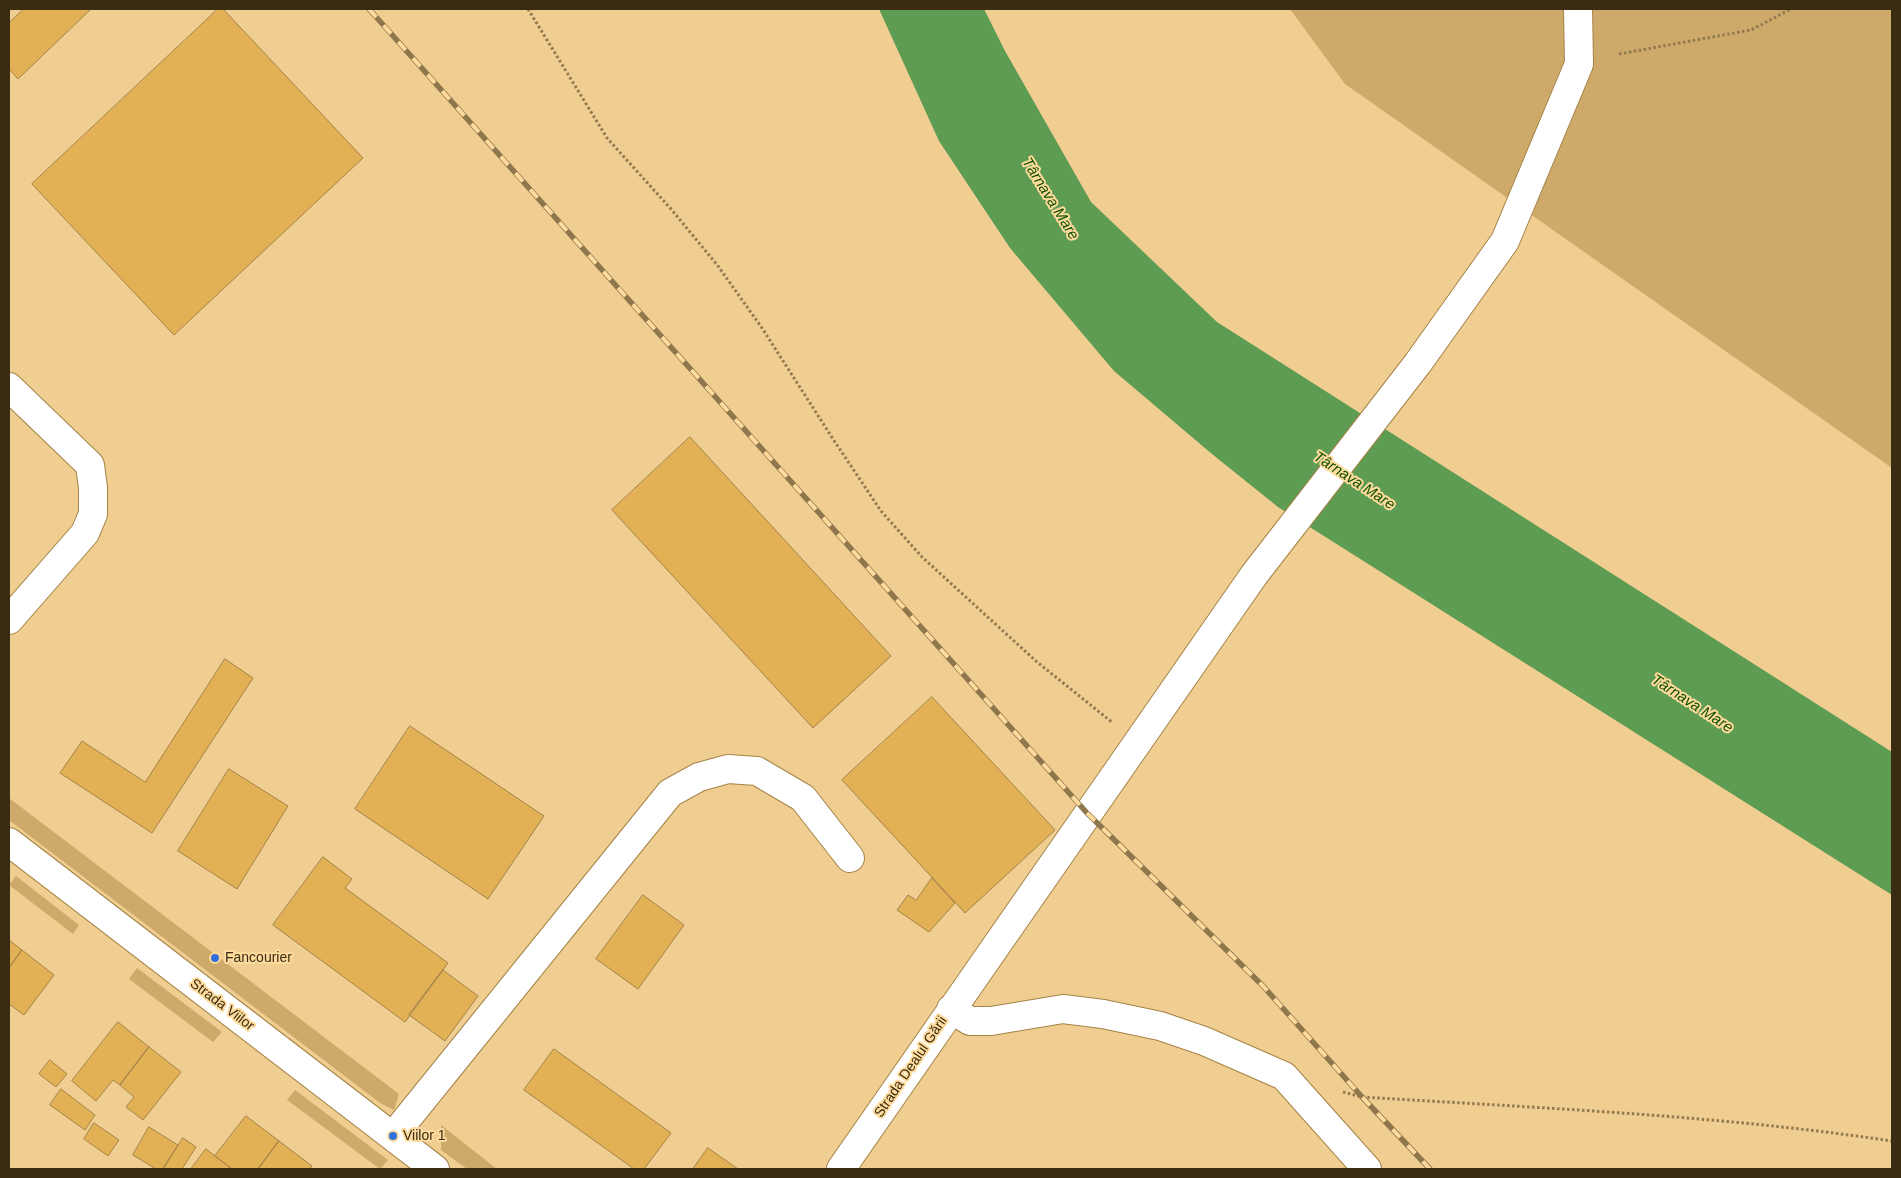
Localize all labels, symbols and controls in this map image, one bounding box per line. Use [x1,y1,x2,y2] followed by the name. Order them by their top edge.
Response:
[1018,155,1082,243] water label: Târnava Mare
[1310,448,1398,514] water label: Târnava Mare
[1648,671,1736,737] water label: Târnava Mare
[225,950,292,966] place label: Fancourier
[209,952,221,964] marker: Fancourier
[187,975,257,1035] street label: Strada Viilor
[871,1013,951,1121] street label: Strada Dealul Gării
[403,1128,446,1144] place label: Viilor 1
[387,1130,399,1142] marker: Viilor 1

